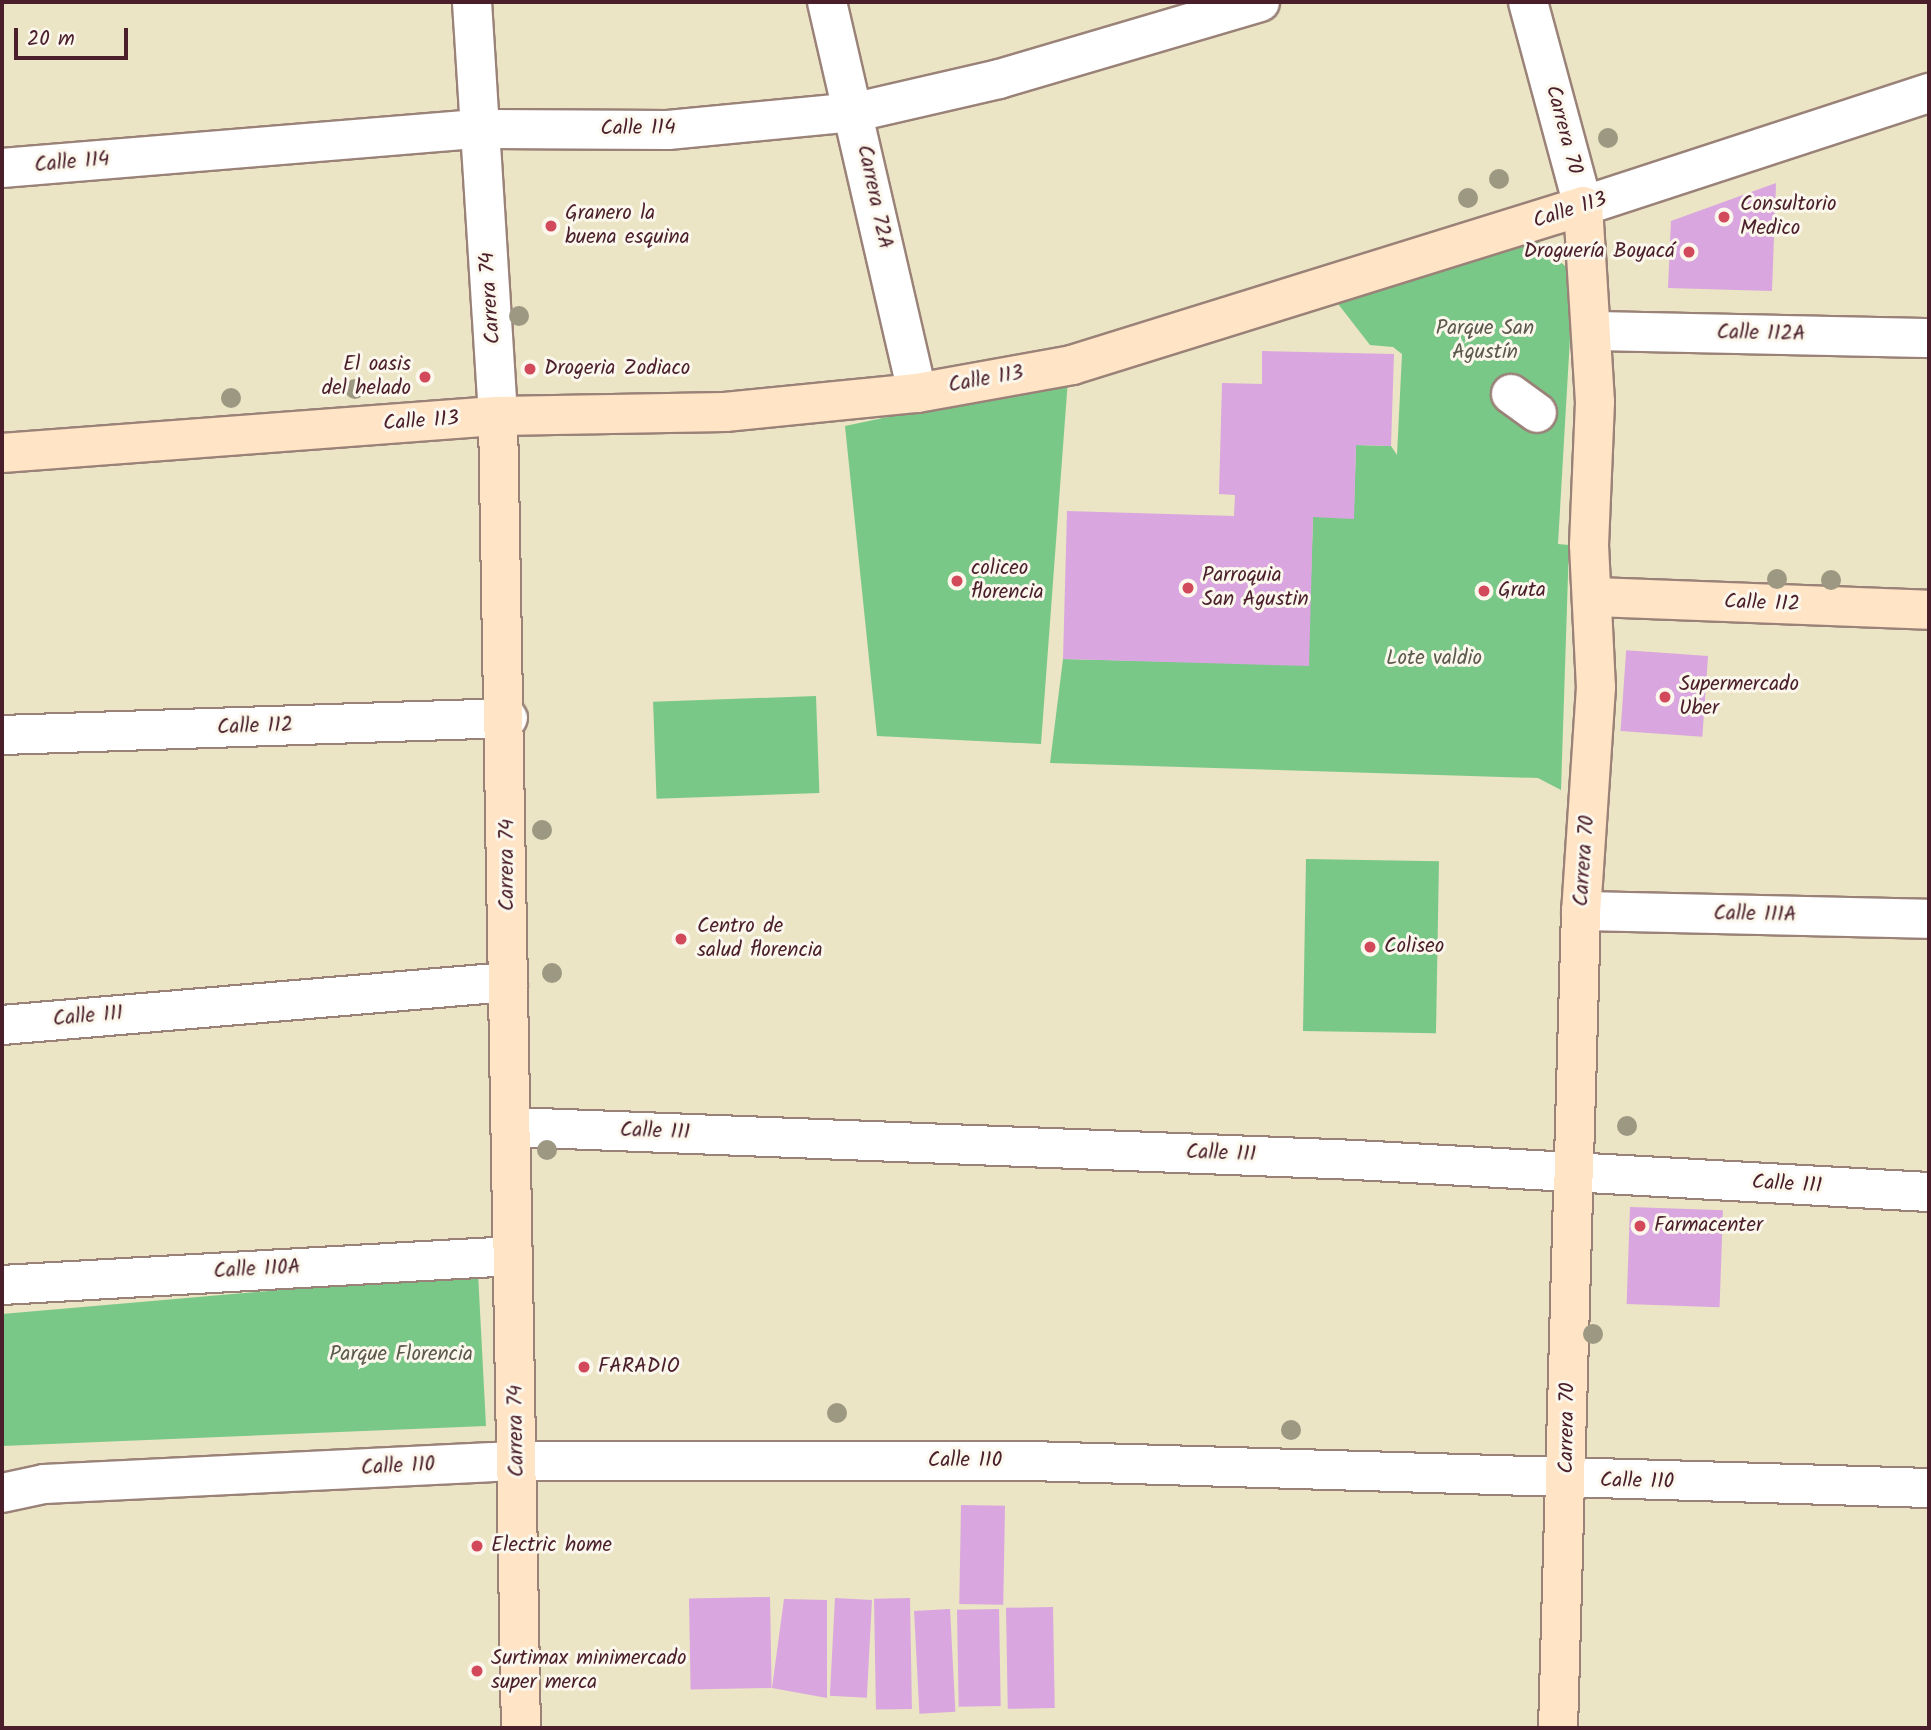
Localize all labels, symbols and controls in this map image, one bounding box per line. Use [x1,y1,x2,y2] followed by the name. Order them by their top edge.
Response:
[18,14,131,58] scale bar
[27,23,75,56] text: 20 m
[1539,83,1587,177] street label: Carrera 70
[600,116,676,142] street label: Calle 114
[851,143,897,251] street label: Carrera 72A
[33,147,111,179] street label: Calle 114
[1530,187,1610,235] street label: Calle 113
[1740,192,1837,242] place label: Consultorio Medico
[565,201,690,251] place label: Granero la buena esquina
[1714,207,1734,227] marker: Consultorio Medico
[543,218,559,234] marker: Granero la buena esquina
[1523,239,1675,265] place label: Droguería Boyacá
[1681,244,1697,260] marker: Droguería Boyacá
[475,251,507,345] street label: Carrera 74
[1436,316,1534,366] park label: Parque San Agustín
[1716,321,1806,347] street label: Calle 112A
[322,352,411,402] place label: El oasis del helado
[544,356,690,382] place label: Drogeria Zodiaco
[522,361,538,377] marker: Drogeria Zodiaco
[947,361,1025,399] street label: Calle 113
[417,369,433,385] marker: El oasis del helado
[382,407,460,437] street label: Calle 113
[971,556,1044,606] place label: coliceo florencia
[1202,563,1309,613] place label: Parroquia San Agustin
[949,573,965,589] marker: coliceo florencia
[1498,578,1546,604] place label: Gruta
[1180,580,1196,596] marker: Parroquia San Agustin
[1476,583,1492,599] marker: Gruta
[1724,590,1800,618] street label: Calle 112
[1386,646,1482,672] park label: Lote valdio
[1679,672,1799,722] place label: Supermercado Uber
[1657,689,1673,705] marker: Supermercado Uber
[217,713,293,741] street label: Calle 112
[1569,815,1601,907] street label: Carrera 70
[495,819,521,911] street label: Carrera 74
[1713,902,1797,928] street label: Calle 111A
[697,914,823,964] place label: Centro de salud florencia
[671,929,691,949] marker: Centro de salud florencia
[1384,934,1444,960] place label: Coliseo
[1362,939,1378,955] marker: Coliseo
[52,1001,124,1033] street label: Calle 111
[619,1118,691,1146] street label: Calle 111
[1185,1140,1257,1168] street label: Calle 111
[1751,1171,1823,1199] street label: Calle 111
[1654,1213,1763,1239] place label: Farmacenter
[1632,1218,1648,1234] marker: Farmacenter
[213,1255,301,1285] street label: Calle 110A
[329,1342,473,1368] park label: Parque Florencia
[598,1354,680,1380] place label: FARADIO
[576,1359,592,1375] marker: FARADIO
[1555,1382,1581,1474] street label: Carrera 70
[504,1385,530,1477] street label: Carrera 74
[928,1448,1002,1474] street label: Calle 110
[360,1452,436,1482] street label: Calle 110
[1600,1469,1674,1495] street label: Calle 110
[491,1533,612,1559] place label: Electric home
[469,1538,485,1554] marker: Electric home
[491,1646,686,1696] place label: Surtimax minimercado super merca
[469,1663,485,1679] marker: Surtimax minimercado super merca

